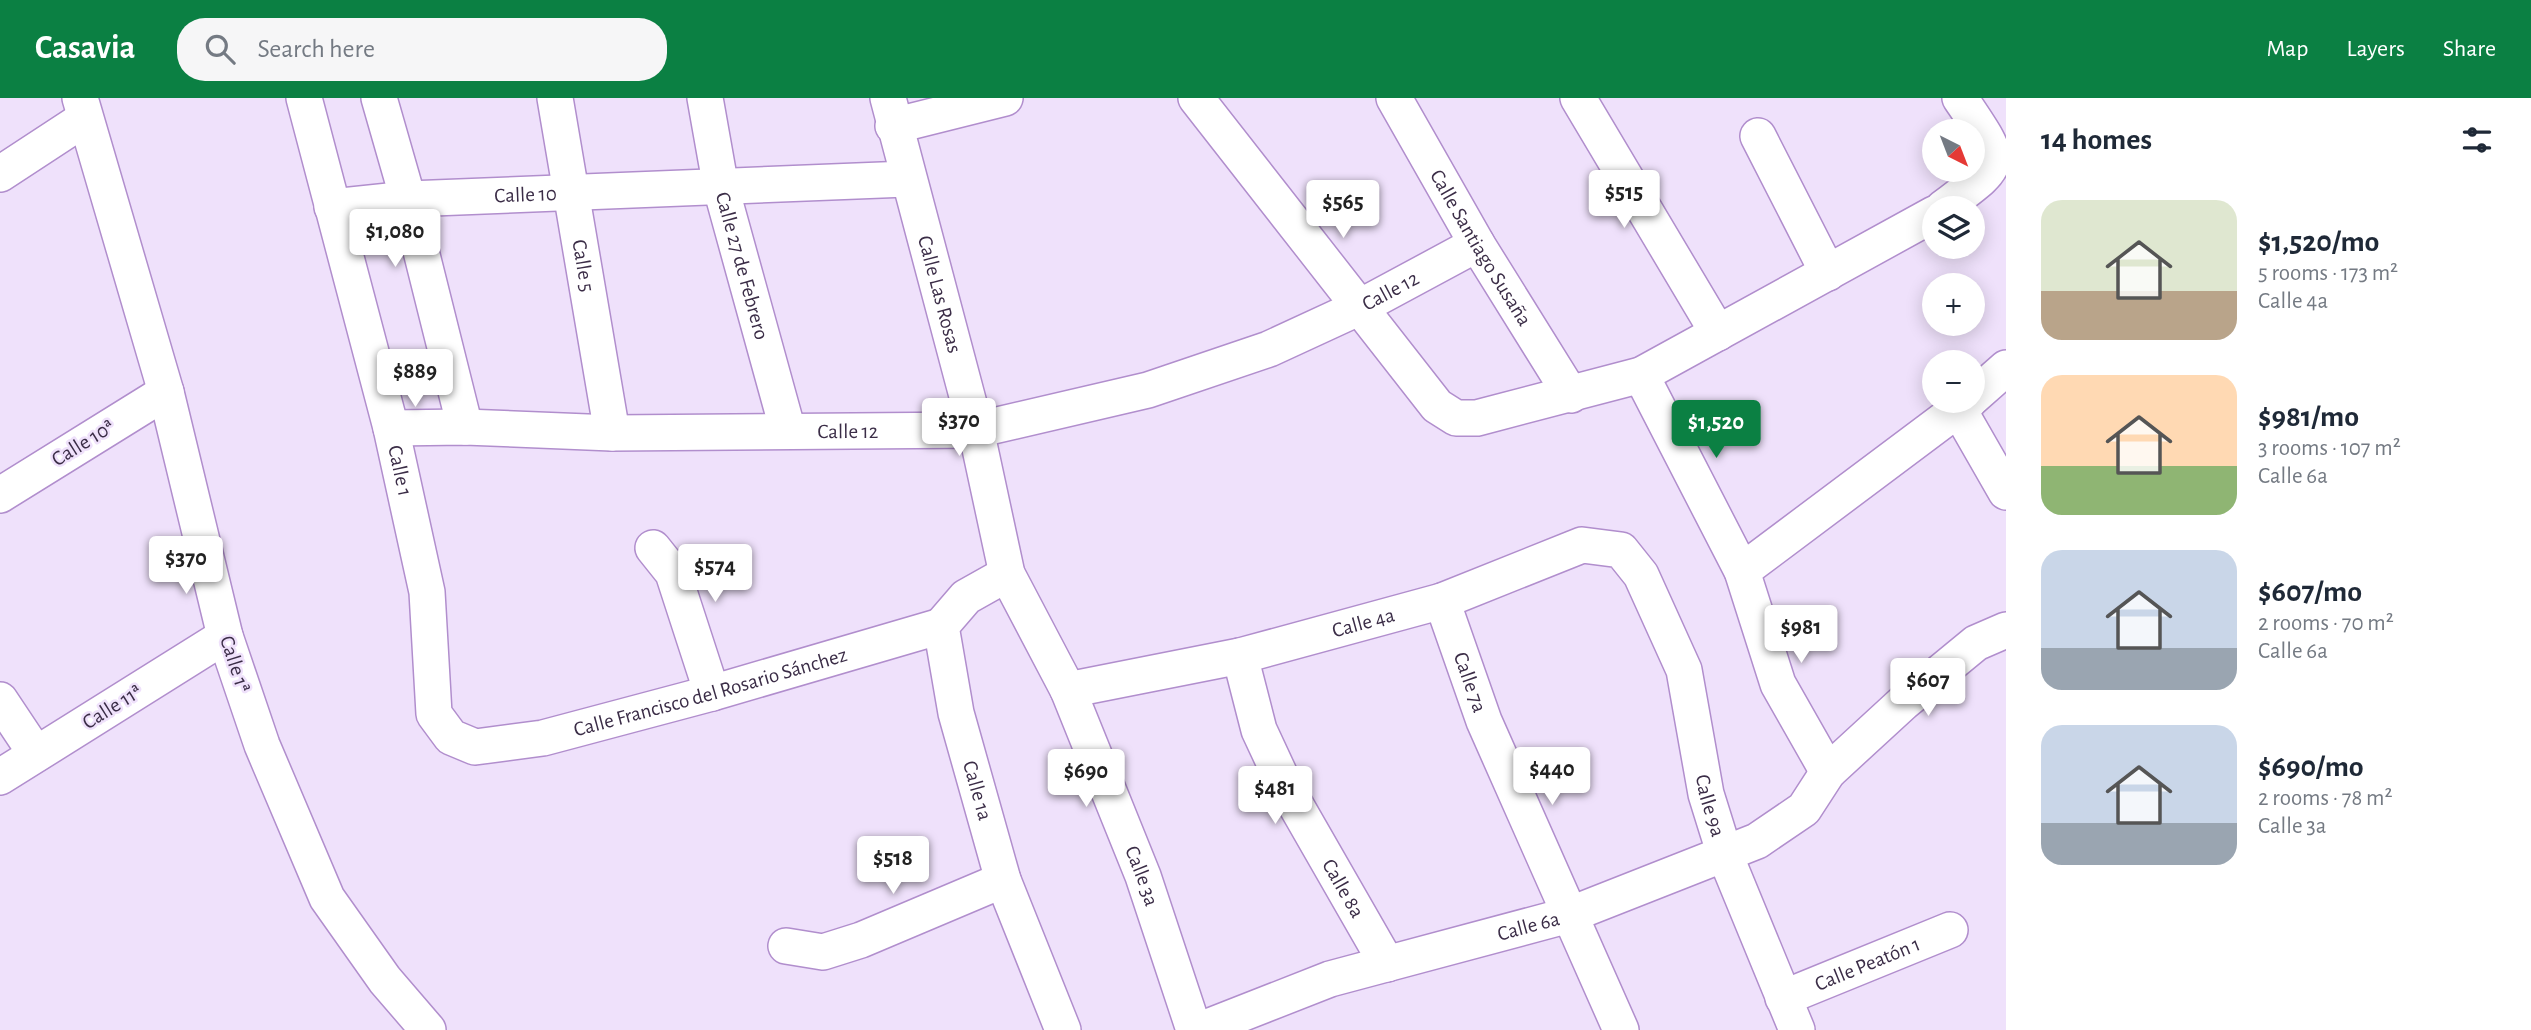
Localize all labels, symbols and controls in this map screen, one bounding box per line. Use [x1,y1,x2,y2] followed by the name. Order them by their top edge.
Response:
[177,18,667,81] search box
[201,30,239,68] icon: search
[35,32,135,65] text: Casavia
[257,36,375,62] text: Search here
[2266,37,2308,61] text: Map
[2346,37,2405,61] text: Layers
[2443,37,2496,61] text: Share
[1922,119,1984,182] north arrow
[1922,119,1985,413] map controls
[2458,121,2496,159] icon: filters
[2041,125,2152,155] text: 14 homes
[1426,166,1536,330] street label: Calle Santiago Susaña
[1583,170,1665,230] pin: $515
[1302,180,1384,240] pin: $565
[1605,181,1643,204] text: $515
[494,183,557,206] street label: Calle 10
[712,190,773,342] street label: Calle 27 de Febrero
[1322,191,1364,214] text: $565
[1922,196,1985,259] button: layers
[338,209,452,269] pin: $1,080
[365,220,425,243] text: $1,080
[2258,227,2379,257] text: $1,520/mo
[2097,228,2181,312] icon: home
[914,233,966,355] street label: Calle Las Rosas
[569,238,598,293] street label: Calle 5
[2258,262,2398,285] text: 5 rooms · 173 m²
[1358,267,1422,314] street label: Calle 12
[1922,273,1985,336] button: +
[2258,290,2328,313] text: Calle 4a
[374,350,456,409] pin: $889
[1922,350,1985,413] button: −
[393,360,437,383] text: $889
[918,398,1000,458] pin: $370
[1659,400,1773,460] pin: $1,520
[2258,402,2359,432] text: $981/mo
[2097,403,2181,487] icon: home
[938,409,980,432] text: $370
[1688,411,1744,434] text: $1,520
[48,416,118,470] street label: Calle 10ª
[817,420,878,442] street label: Calle 12
[2258,437,2401,460] text: 3 rooms · 107 m²
[385,443,416,498] street label: Calle 1
[2258,465,2328,488] text: Calle 6a
[145,536,227,596] pin: $370
[674,545,756,604] pin: $574
[165,547,207,570] text: $370
[694,555,736,578] text: $574
[2258,577,2362,607] text: $607/mo
[2097,578,2181,662] icon: home
[1330,604,1397,641] street label: Calle 4a
[1760,606,1842,665] pin: $981
[2258,612,2394,635] text: 2 rooms · 70 m²
[1780,616,1822,639] text: $981
[216,633,254,695] street label: Calle 1ª
[2258,640,2328,663] text: Calle 6a
[571,644,849,740] street label: Calle Francisco del Rosario Sánchez
[1450,649,1491,715] street label: Calle 7a
[1887,658,1969,718] pin: $607
[1906,669,1950,692] text: $607
[79,681,145,733] street label: Calle 11ª
[1511,748,1593,807] pin: $440
[1045,750,1127,809] pin: $690
[2258,752,2364,782] text: $690/mo
[2097,753,2181,837] icon: home
[959,758,996,823] street label: Calle 1a
[1529,758,1575,781] text: $440
[1064,760,1108,783] text: $690
[1234,766,1316,826] pin: $481
[1692,773,1729,839] street label: Calle 9a
[1254,777,1296,800] text: $481
[2258,787,2393,810] text: 2 rooms · 78 m²
[2258,815,2326,838] text: Calle 3a
[852,836,934,896] pin: $518
[1121,843,1163,909] street label: Calle 3a
[873,847,913,870] text: $518
[1319,855,1369,921] street label: Calle 8a
[1495,907,1562,944] street label: Calle 6a
[1812,933,1923,994] street label: Calle Peatón 1

